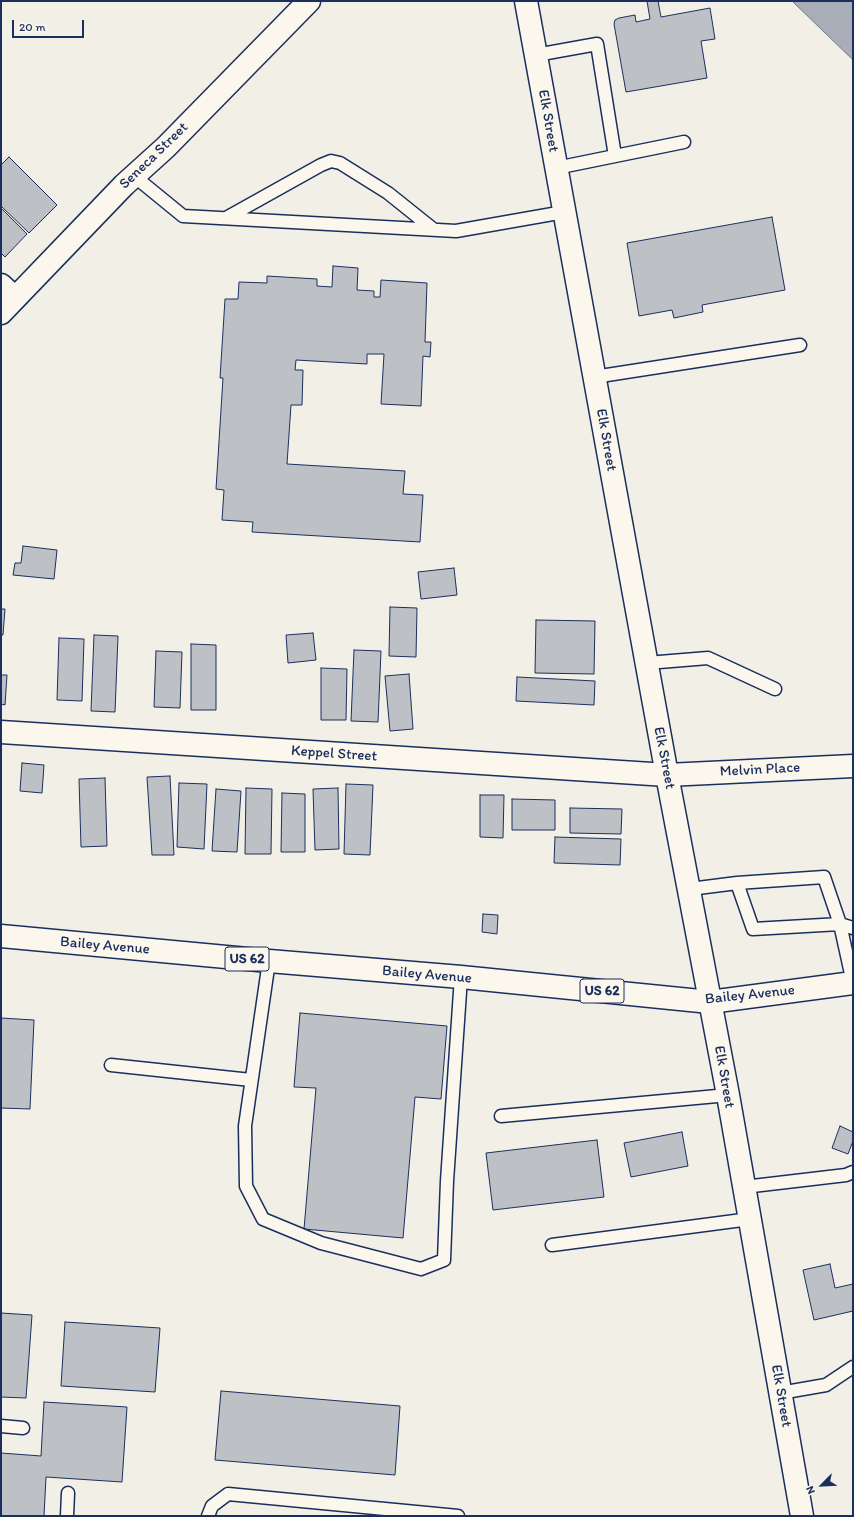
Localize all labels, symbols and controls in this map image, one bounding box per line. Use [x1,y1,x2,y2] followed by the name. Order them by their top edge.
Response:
[14,12,86,38] scale bar
[19,20,46,34] text: 20 m
[534,88,562,154] street label: Elk Street
[116,119,192,193] street label: Seneca Street
[592,407,620,473] street label: Elk Street
[649,725,679,791] street label: Elk Street
[290,742,378,766] street label: Keppel Street
[719,759,801,781] street label: Melvin Place
[59,933,151,959] street label: Bailey Avenue
[225,947,269,971] road number: US 62
[381,962,473,988] street label: Bailey Avenue
[580,979,624,1003] road number: US 62
[704,981,796,1009] street label: Bailey Avenue
[710,1044,738,1110] street label: Elk Street
[767,1363,795,1429] street label: Elk Street
[802,1465,842,1505] north arrow
[803,1484,818,1496] text: N

